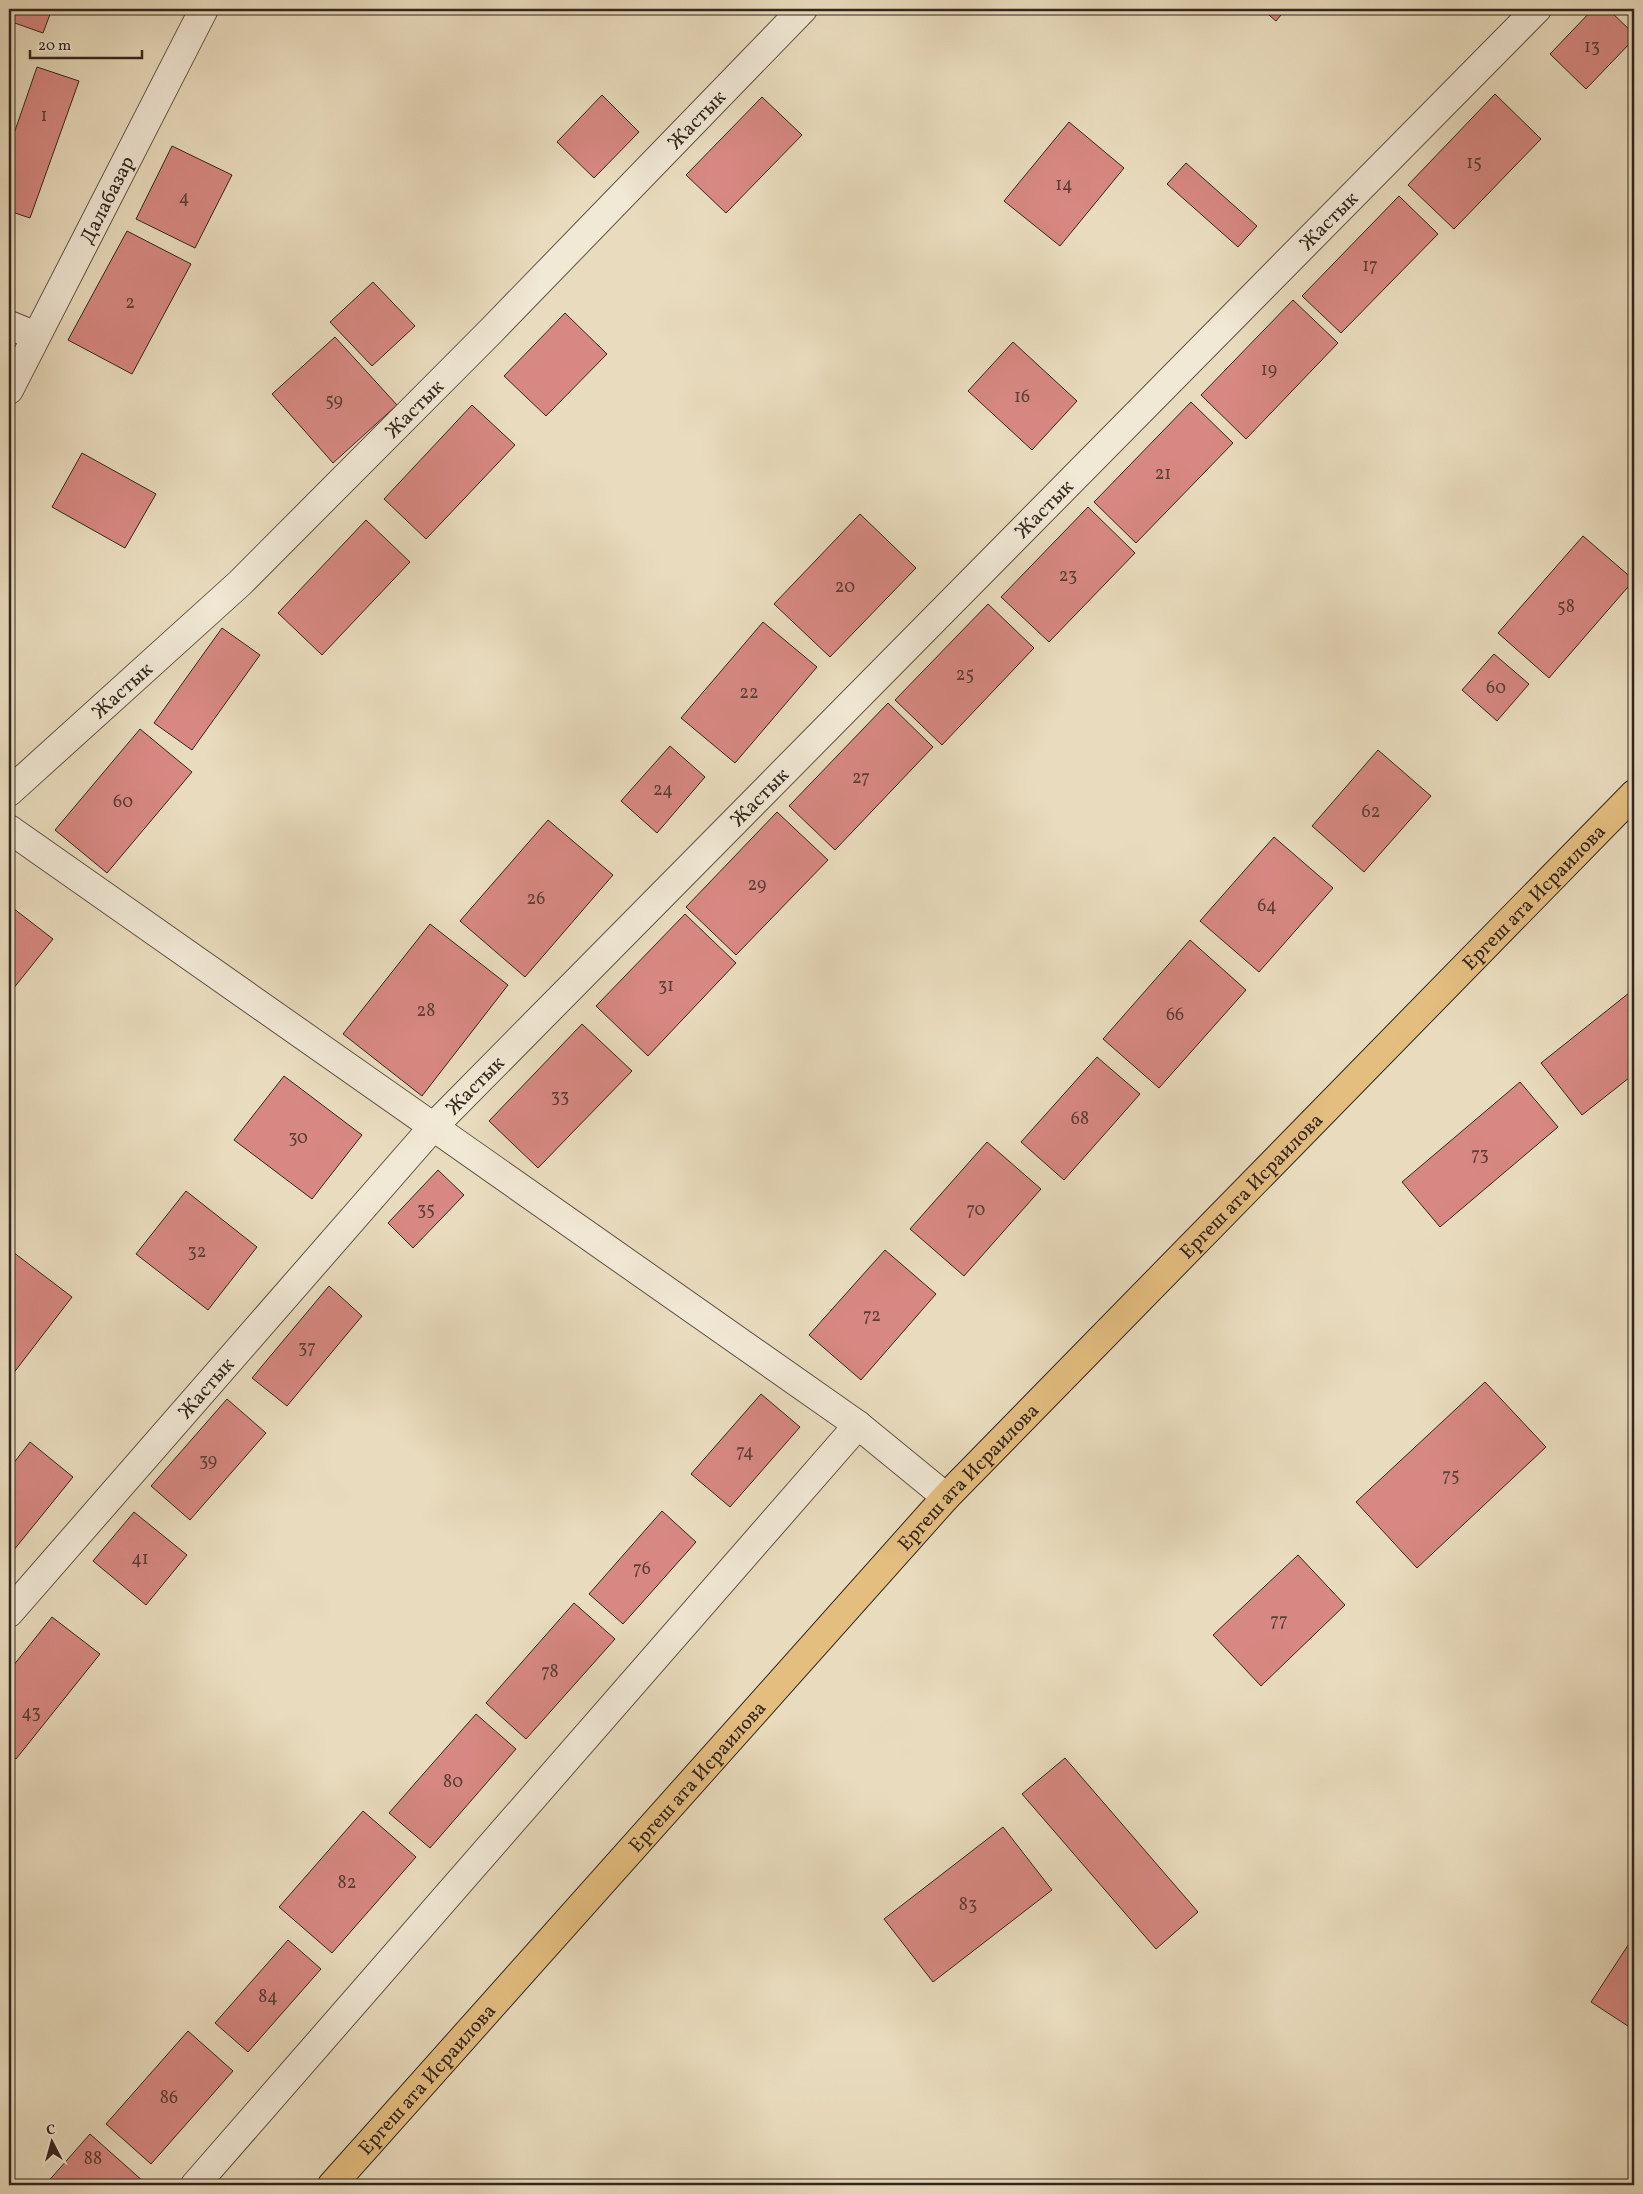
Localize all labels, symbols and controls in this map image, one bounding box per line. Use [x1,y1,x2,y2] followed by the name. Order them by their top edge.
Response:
[30,28,142,60] scale bar
[1584,35,1600,60] house number: 13
[38,36,71,57] text: 20 m
[662,84,733,157] street label: Жастык
[41,104,47,129] house number: 1
[1466,151,1482,176] house number: 15
[74,152,142,249] street label: Далабазар
[1055,173,1073,198] house number: 14
[179,186,189,211] house number: 4
[1294,186,1366,258] street label: Жастык
[1362,254,1378,279] house number: 17
[125,291,135,316] house number: 2
[1261,358,1277,383] house number: 19
[380,374,451,446] street label: Жастык
[1014,385,1030,410] house number: 16
[325,389,343,414] house number: 59
[1155,462,1171,487] house number: 21
[1009,474,1081,546] street label: Жастык
[1059,564,1077,589] house number: 23
[835,575,855,600] house number: 20
[1557,595,1575,620] house number: 58
[86,656,160,726] street label: Жастык
[956,663,974,688] house number: 25
[1486,676,1506,701] house number: 60
[739,681,759,706] house number: 22
[725,762,796,834] street label: Жастык
[852,766,870,791] house number: 27
[653,778,673,803] house number: 24
[113,790,133,815] house number: 60
[1362,800,1380,825] house number: 62
[1457,819,1613,977] street label: Ергеш ата Исраилова
[748,873,766,898] house number: 29
[527,887,545,912] house number: 26
[1257,894,1277,919] house number: 64
[658,974,674,999] house number: 31
[417,999,435,1024] house number: 28
[1166,1003,1184,1028] house number: 66
[440,1050,512,1122] street label: Жастык
[551,1085,569,1110] house number: 33
[1071,1107,1089,1132] house number: 68
[1174,1108,1330,1266] street label: Ергеш ата Исраилова
[288,1126,308,1151] house number: 30
[1471,1143,1489,1168] house number: 73
[417,1198,435,1223] house number: 35
[967,1198,986,1223] house number: 70
[188,1240,206,1265] house number: 32
[863,1304,881,1329] house number: 72
[298,1336,316,1361] house number: 37
[172,1352,242,1426] street label: Жастык
[892,1398,1046,1558] street label: Ергеш ата Исраилова
[736,1440,754,1465] house number: 74
[199,1449,217,1474] house number: 39
[1442,1464,1460,1489] house number: 75
[131,1547,149,1572] house number: 41
[633,1557,651,1582] house number: 76
[1270,1609,1288,1634] house number: 77
[541,1660,559,1685] house number: 78
[623,1696,774,1859] street label: Ергеш ата Исраилова
[21,1701,41,1726] house number: 43
[443,1770,463,1795] house number: 80
[338,1871,356,1896] house number: 82
[959,1893,977,1918] house number: 83
[258,1985,278,2010] house number: 84
[353,1998,503,2162] street label: Ергеш ата Исраилова
[160,2086,178,2111] house number: 86
[28,2116,78,2166] north arrow
[45,2121,56,2140] text: С
[84,2147,102,2172] house number: 88

